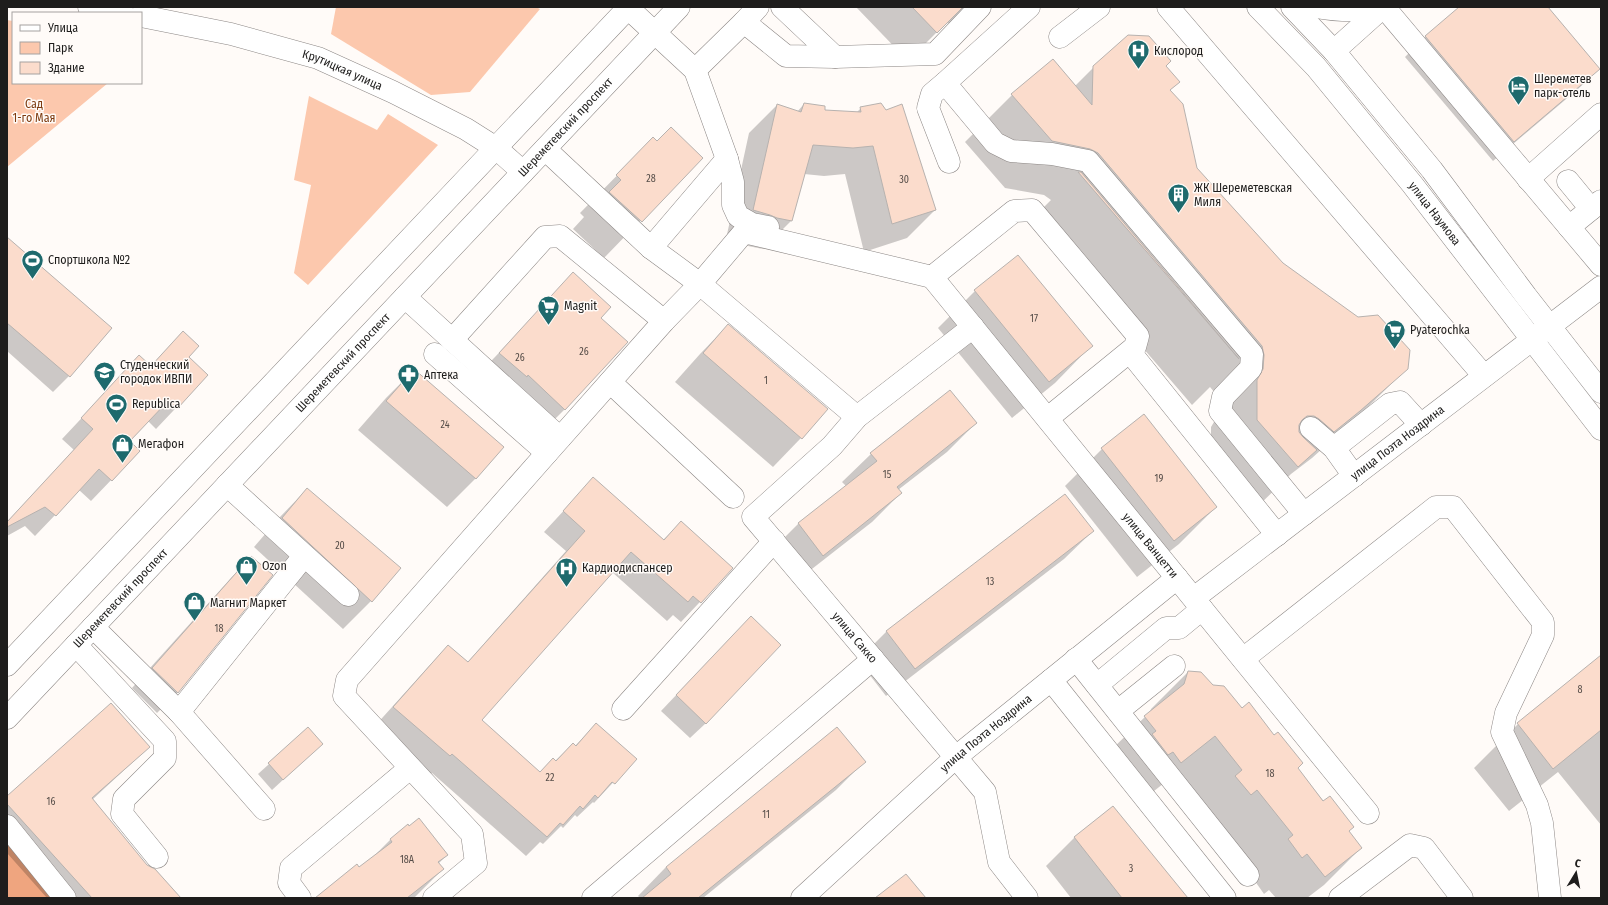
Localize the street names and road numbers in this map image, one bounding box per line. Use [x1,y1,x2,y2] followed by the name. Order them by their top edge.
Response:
[301,47,385,93] street label: Крутицкая улица
[515,75,616,180] street label: Шереметевский проспект
[1406,179,1464,248] street label: улица Наумова
[293,310,393,415] street label: Шереметевский проспект
[1348,402,1447,483] street label: улица Поэта Ноздрина
[1120,510,1181,581] street label: улица Ванцетти
[70,546,171,651] street label: Шереметевский проспект
[829,609,880,666] street label: улица Сакко
[937,692,1035,775] street label: улица Поэта Ноздрина

